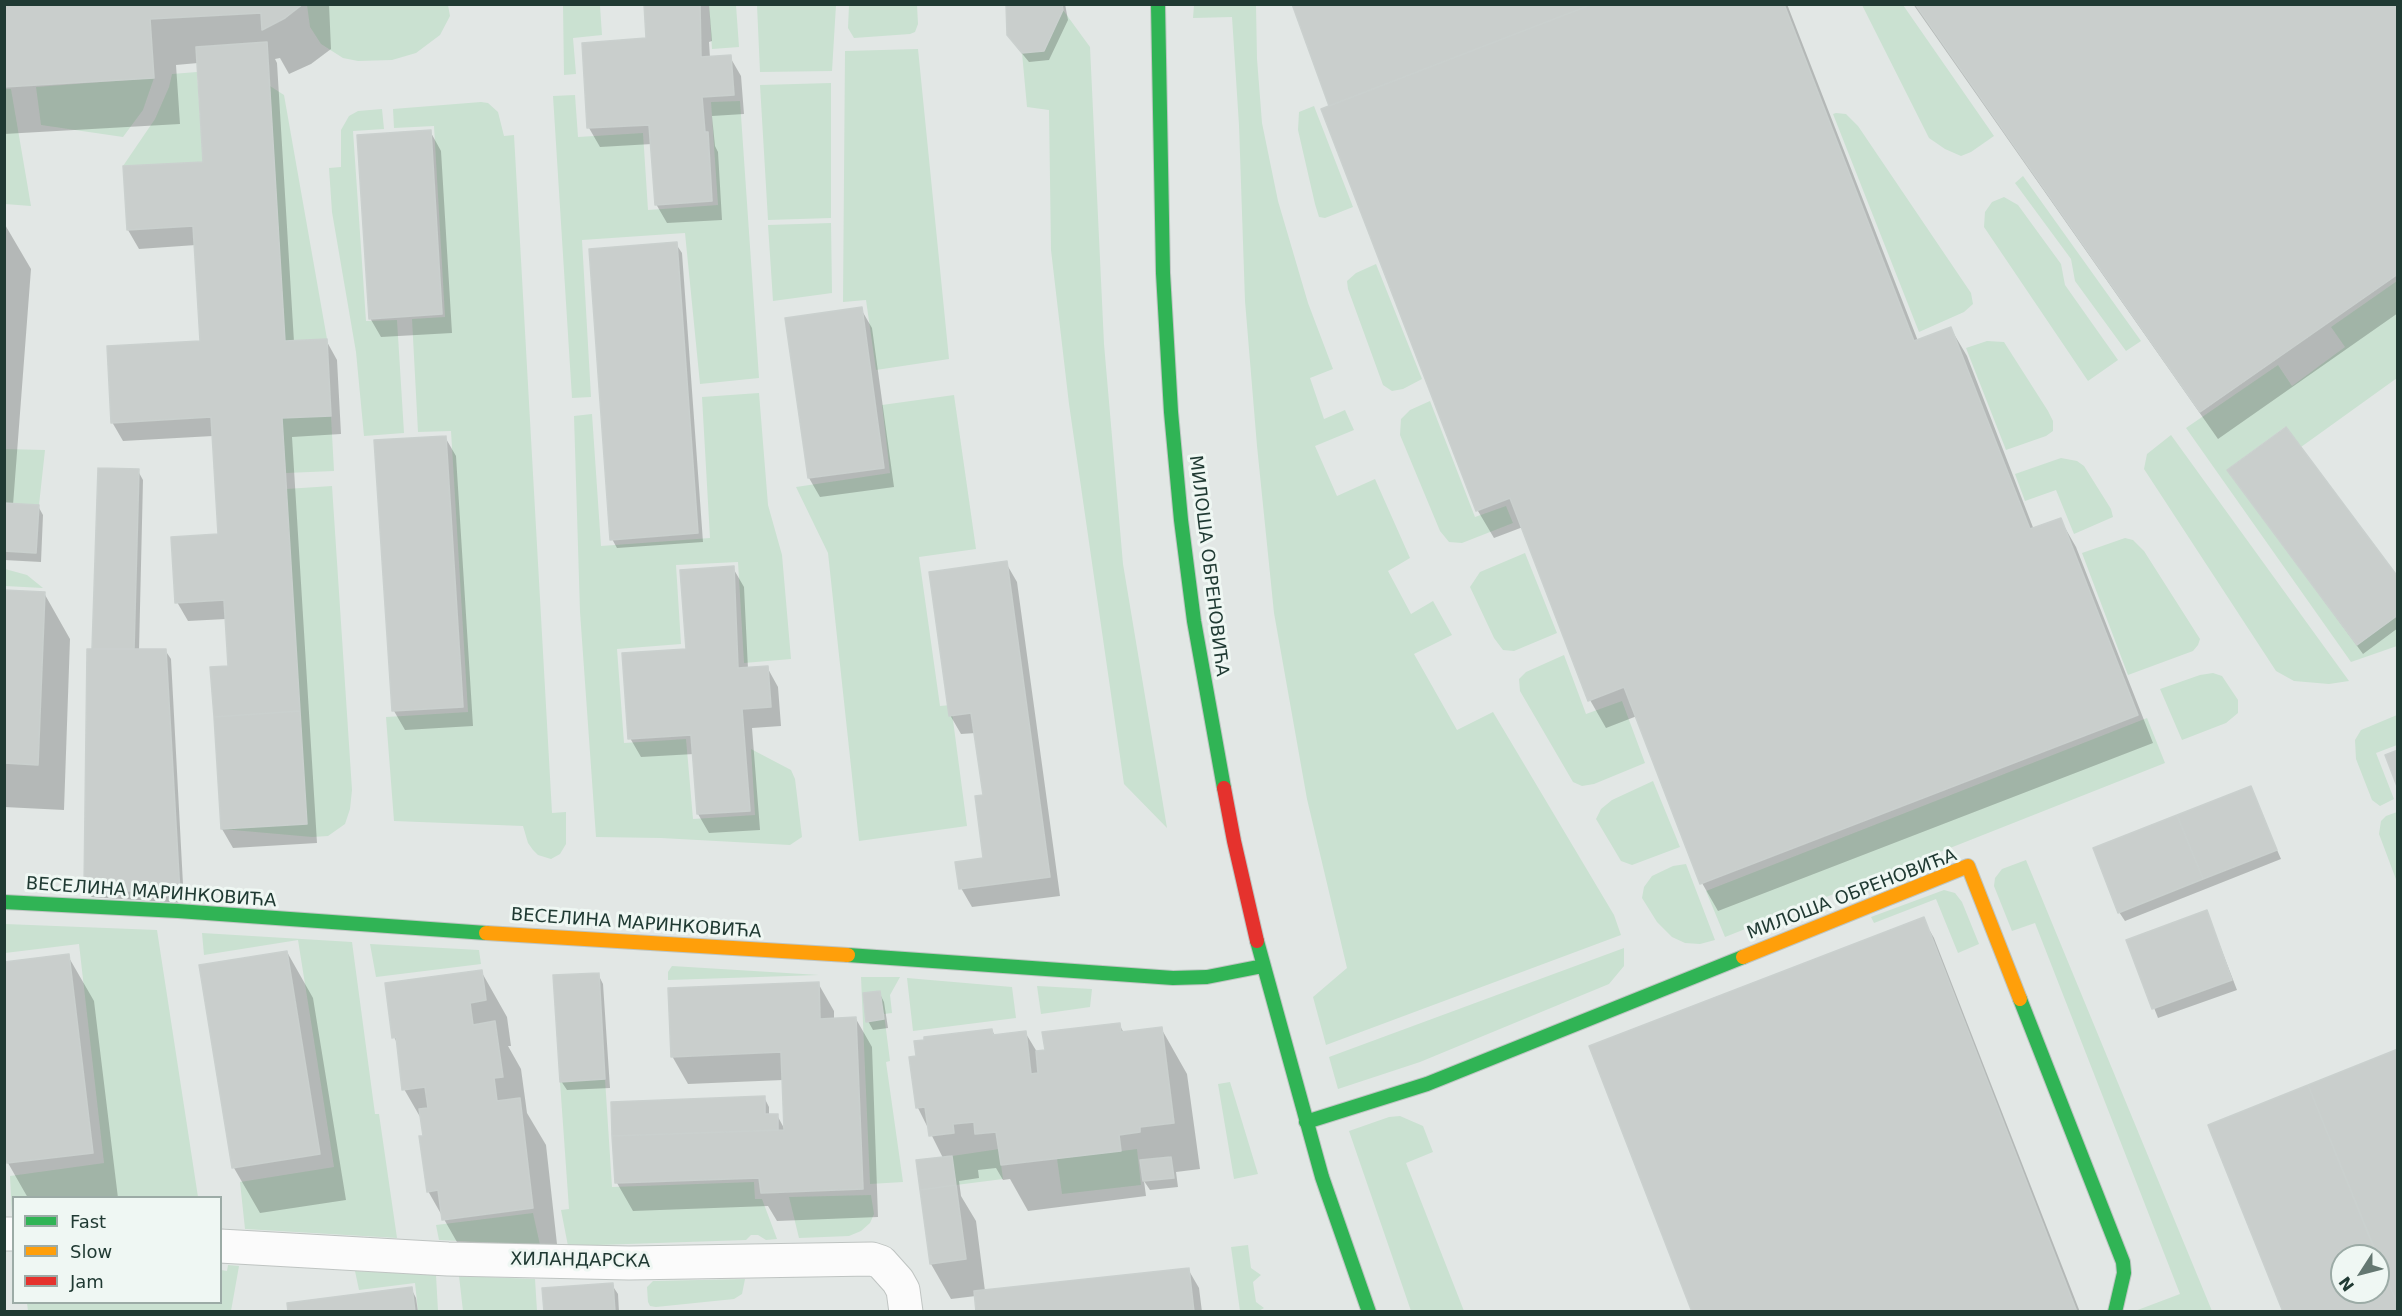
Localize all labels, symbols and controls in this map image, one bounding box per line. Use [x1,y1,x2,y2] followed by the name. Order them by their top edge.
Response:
[1184,454,1232,678] street label: МИЛОША ОБРЕНОВИЋА
[1744,845,1960,945] street label: МИЛОША ОБРЕНОВИЋА
[25,873,277,913] street label: ВЕСЕЛИНА МАРИНКОВИЋА
[510,904,762,944] street label: ВЕСЕЛИНА МАРИНКОВИЋА
[12,1196,222,1304] legend
[70,1211,106,1232] text: Fast
[70,1241,112,1262] text: Slow
[2330,1244,2390,1304] north arrow
[510,1249,650,1273] street label: ХИЛАНДАРСКА
[70,1271,104,1292] text: Jam
[2335,1273,2358,1295] text: N

